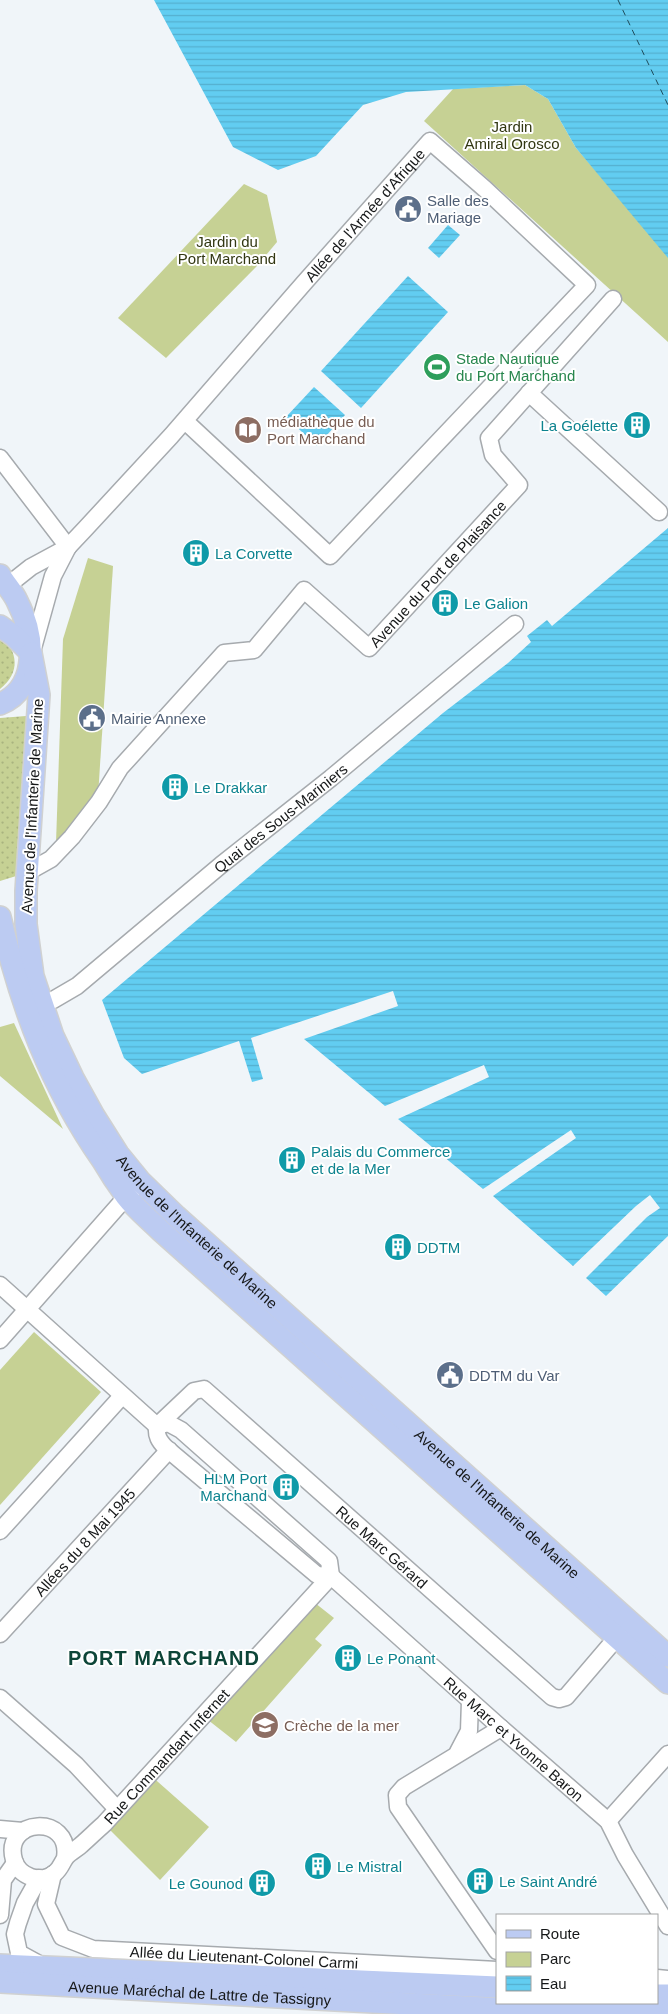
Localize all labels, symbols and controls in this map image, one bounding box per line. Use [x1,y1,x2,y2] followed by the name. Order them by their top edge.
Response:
[464,118,560,152] park label: Jardin Amiral Orosco
[301,145,428,285] street label: Allée de l'Armée d'Afrique
[427,192,489,226] place label: Salle des Mariage
[393,194,423,224] public building icon: Salle des Mariage
[178,233,276,267] park label: Jardin du Port Marchand
[456,350,575,384] place label: Stade Nautique du Port Marchand
[422,352,452,382] sports icon: Stade Nautique du Port Marchand
[622,410,652,440] building icon: La Goélette
[267,413,375,447] place label: médiathèque du Port Marchand
[233,415,263,445] library icon: médiathèque du Port Marchand
[540,417,618,434] place label: La Goélette
[366,497,509,650] street label: Avenue du Port de Plaisance
[181,538,211,568] building icon: La Corvette
[215,545,293,562] place label: La Corvette
[430,588,460,618] building icon: Le Galion
[464,595,528,612] place label: Le Galion
[18,698,46,914] street label: Avenue de l'Infanterie de Marine
[77,703,107,733] public building icon: Mairie Annexe
[111,710,206,727] place label: Mairie Annexe
[210,760,350,876] street label: Quai des Sous-Mariniers
[160,772,190,802] building icon: Le Drakkar
[194,779,267,796] place label: Le Drakkar
[311,1143,450,1177] place label: Palais du Commerce et de la Mer
[277,1145,307,1175] building icon: Palais du Commerce et de la Mer
[114,1151,281,1312] street label: Avenue de l'Infanterie de Marine
[383,1232,413,1262] building icon: DDTM
[417,1239,460,1256] place label: DDTM
[435,1360,465,1390] public building icon: DDTM du Var
[469,1367,560,1384] place label: DDTM du Var
[411,1425,583,1582] street label: Avenue de l'Infanterie de Marine
[200,1470,268,1504] place label: HLM Port Marchand
[271,1472,301,1502] building icon: HLM Port Marchand
[31,1485,138,1599] street label: Allées du 8 Mai 1945
[333,1502,431,1591] street label: Rue Marc Gérard
[333,1643,363,1673] building icon: Le Ponant
[68,1647,260,1669] district label: PORT MARCHAND
[367,1650,436,1667] place label: Le Ponant
[441,1673,587,1804] street label: Rue Marc et Yvonne Baron
[100,1685,233,1827] street label: Rue Commandant Infernet
[250,1710,280,1740] school or university icon: Crèche de la mer
[284,1717,399,1734] place label: Crèche de la mer
[303,1851,333,1881] building icon: Le Mistral
[337,1858,402,1875] place label: Le Mistral
[465,1866,495,1896] building icon: Le Saint André
[247,1868,277,1898] building icon: Le Gounod
[499,1873,597,1890] place label: Le Saint André
[169,1875,243,1892] place label: Le Gounod
[496,1914,658,2004] legend
[540,1925,580,1942] text: Route
[129,1942,359,1971] street label: Allée du Lieutenant-Colonel Carmi
[540,1950,571,1967] text: Parc
[540,1975,567,1992] text: Eau
[68,1977,332,2008] street label: Avenue Maréchal de Lattre de Tassigny

